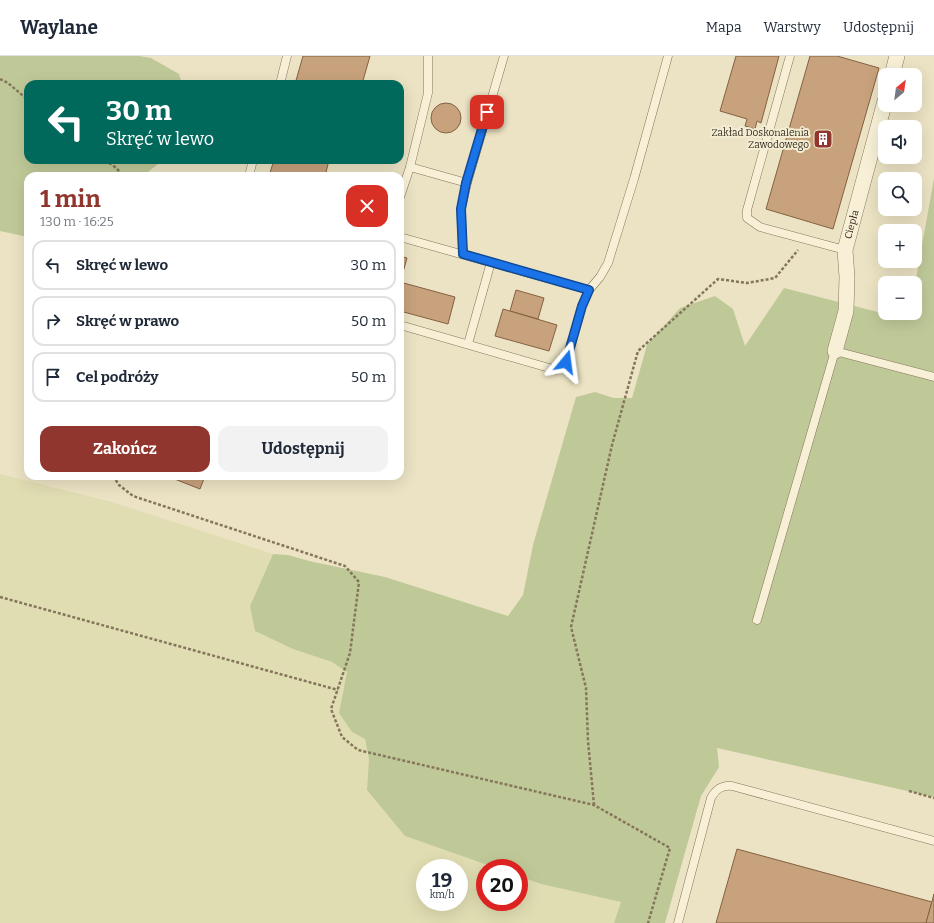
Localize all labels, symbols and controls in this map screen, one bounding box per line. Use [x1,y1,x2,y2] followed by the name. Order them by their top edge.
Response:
[20,16,98,39] text: Waylane
[706,19,742,36] text: Mapa
[764,19,821,36] text: Warstwy
[843,19,914,36] text: Udostępnij
[878,68,922,112] north arrow
[878,68,922,320] map controls
[106,94,172,127] text: 30 m
[470,95,504,129] pin
[40,96,92,148] icon: left
[476,101,498,123] icon: arrive
[878,120,922,164] button: sound
[711,127,810,151] place label: Zakład Doskonalenia Zawodowego
[106,128,214,150] text: Skręć w lewo
[812,128,834,150] building icon: Zakład Doskonalenia Zawodowego
[878,172,922,216] button: search
[40,185,101,213] text: 1 min
[346,185,388,227] button: close
[842,208,862,240] street label: Ciepła
[40,214,114,229] text: 130 m · 16:25
[878,224,922,268] button: +
[42,254,64,276] icon: left
[76,256,168,274] text: Skręć w lewo
[351,256,386,274] text: 30 m
[878,276,922,320] button: −
[42,310,64,332] icon: right
[76,312,179,330] text: Skręć w prawo
[351,312,386,330] text: 50 m
[545,341,587,383] position arrow
[42,366,64,388] icon: arrive
[76,368,159,386] text: Cel podróży
[351,368,386,386] text: 50 m
[40,426,210,472] button: Zakończ
[218,426,388,472] button: Udostępnij
[476,859,528,911] speed limit sign: 20
[432,868,452,892] text: 19
[430,889,454,901] text: km/h

